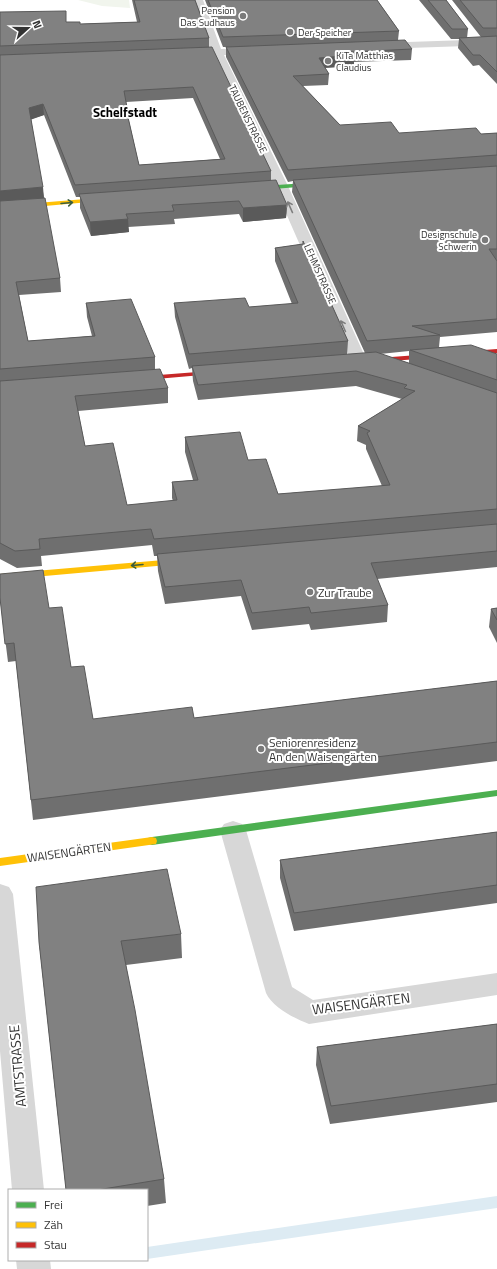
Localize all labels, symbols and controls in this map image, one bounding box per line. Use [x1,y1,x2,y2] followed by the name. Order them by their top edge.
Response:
[180,3,235,30] place label: Pension Das Sudhaus
[8,8,48,48] north arrow
[238,11,248,21] marker: Pension Das Sudhaus
[29,18,46,31] text: N
[298,25,352,40] place label: Der Speicher
[285,27,295,37] marker: Der Speicher
[336,48,393,75] place label: KiTa Matthias Claudius
[323,56,333,66] marker: KiTa Matthias Claudius
[225,82,271,156] street label: TAUBENSTRASSE
[93,102,157,122] district label: Schelfstadt
[60,199,73,206] one-way arrow
[286,202,293,214] one-way arrow
[421,227,477,254] place label: Designschule Schwerin
[480,235,490,245] marker: Designschule Schwerin
[300,241,340,307] street label: LEHMSTRASSE
[339,320,347,332] one-way arrow
[131,561,144,569] one-way arrow
[318,583,372,602] place label: Zur Traube
[305,587,315,597] marker: Zur Traube
[269,733,377,766] place label: Seniorenresidenz An den Waisengärten
[256,744,266,754] marker: Seniorenresidenz An den Waisengärten
[26,837,112,867] street label: WAISENGÄRTEN
[311,987,411,1019] street label: WAISENGÄRTEN
[3,1024,31,1108] street label: AMTSTRASSE
[8,1189,148,1261] legend
[44,1195,63,1214] text: Frei
[44,1215,63,1234] text: Zäh
[44,1235,67,1254] text: Stau

